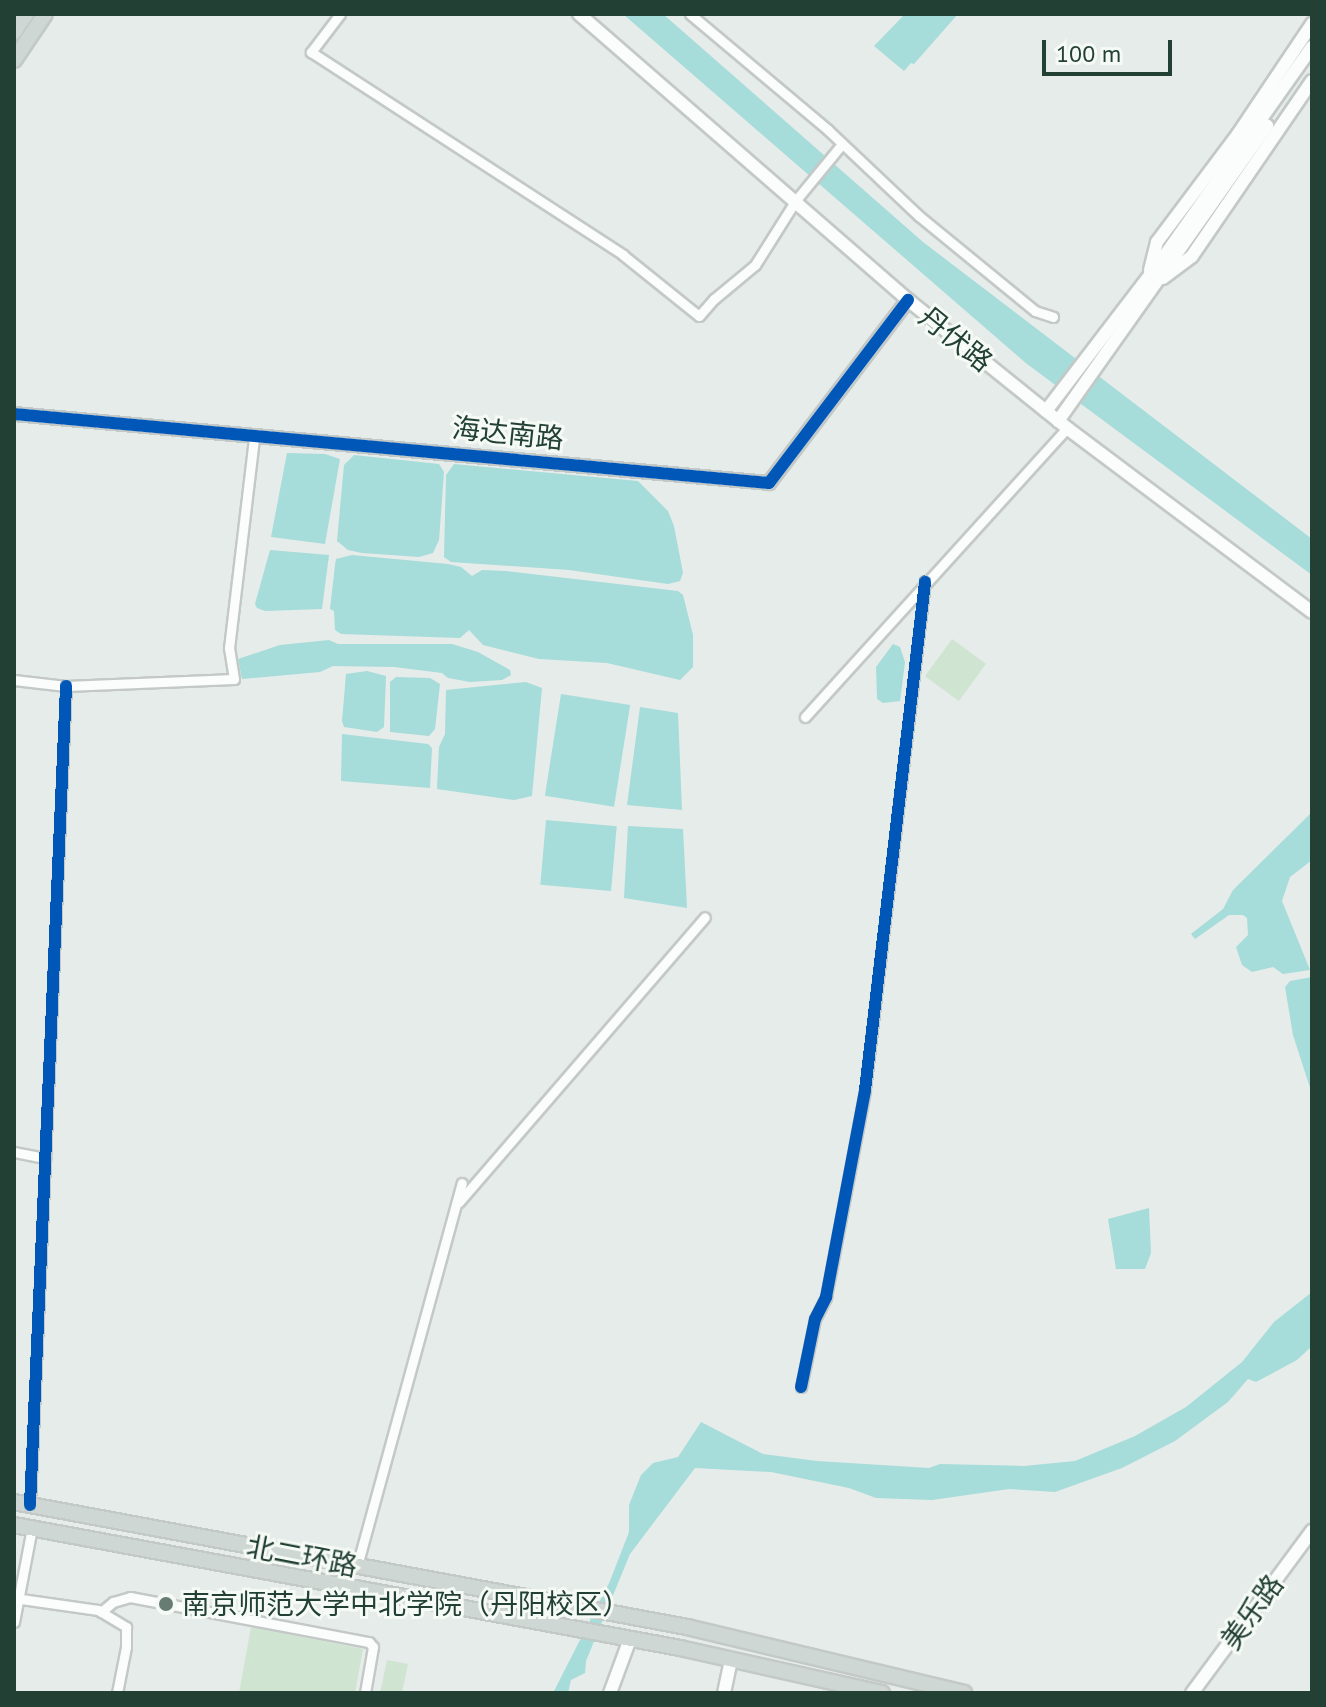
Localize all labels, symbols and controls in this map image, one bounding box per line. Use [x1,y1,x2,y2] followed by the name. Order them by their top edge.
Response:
[1046,24,1176,74] scale bar
[1056,38,1121,69] text: 100 m
[913,300,999,378] street label: 丹伏路
[451,410,565,456] street label: 海达南路
[244,1529,360,1583] street label: 北二环路
[1214,1568,1290,1656] street label: 美乐路
[182,1587,630,1621] place label: 南京师范大学中北学院（丹阳校区）
[157,1595,175,1613] marker: 南京师范大学中北学院（丹阳校区）

